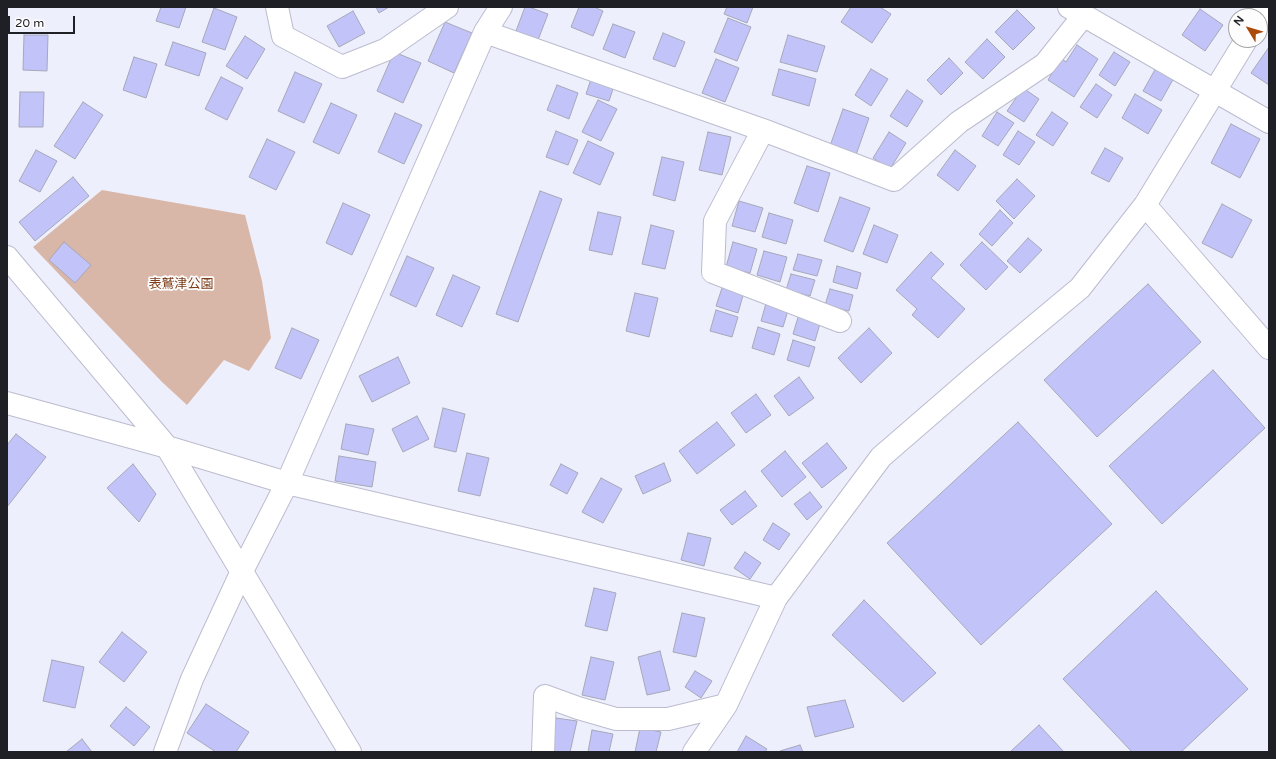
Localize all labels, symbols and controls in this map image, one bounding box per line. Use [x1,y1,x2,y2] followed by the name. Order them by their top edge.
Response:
[10,8,77,34] scale bar
[1228,8,1268,48] north arrow
[1231,13,1247,28] text: N
[15,16,44,30] text: 20 m
[149,277,213,293] park label: 表鷲津公園

